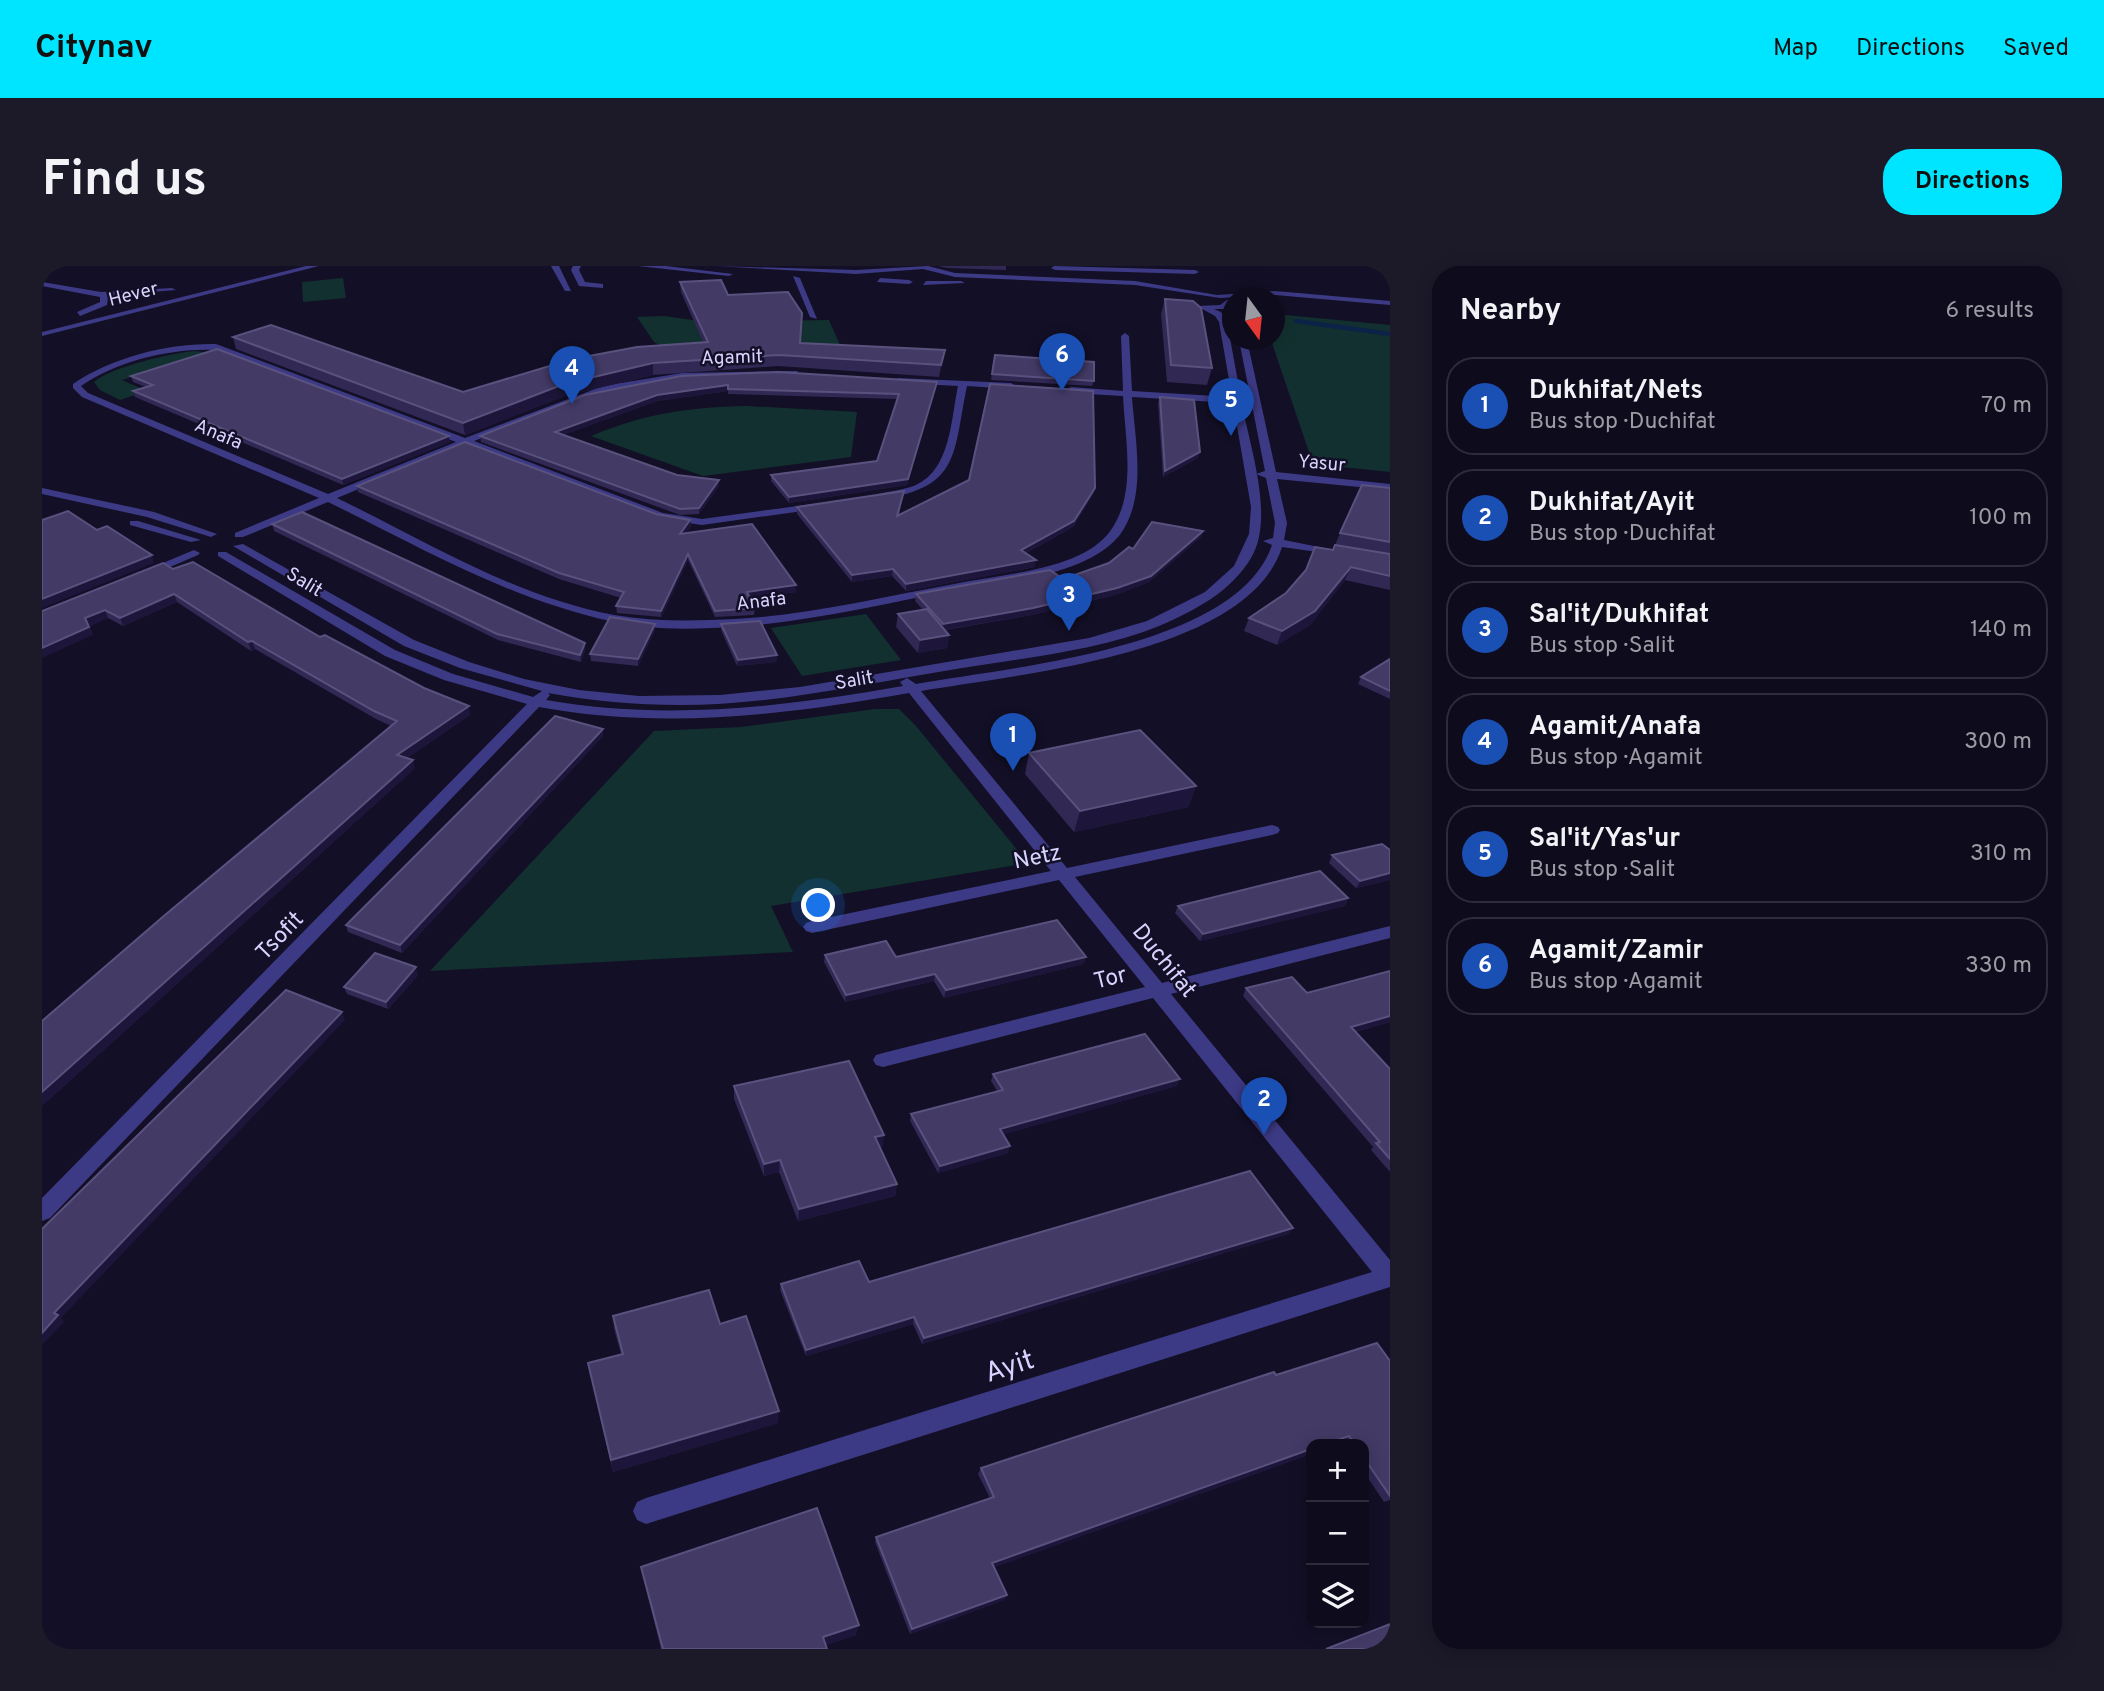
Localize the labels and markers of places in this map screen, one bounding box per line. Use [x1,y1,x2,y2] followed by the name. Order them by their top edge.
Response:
[1039,333,1085,391] pin: 6
[549,346,595,404] pin: 4
[1208,378,1254,436] pin: 5
[1046,573,1092,631] pin: 3
[990,713,1036,771] pin: 1
[1241,1077,1287,1135] pin: 2

